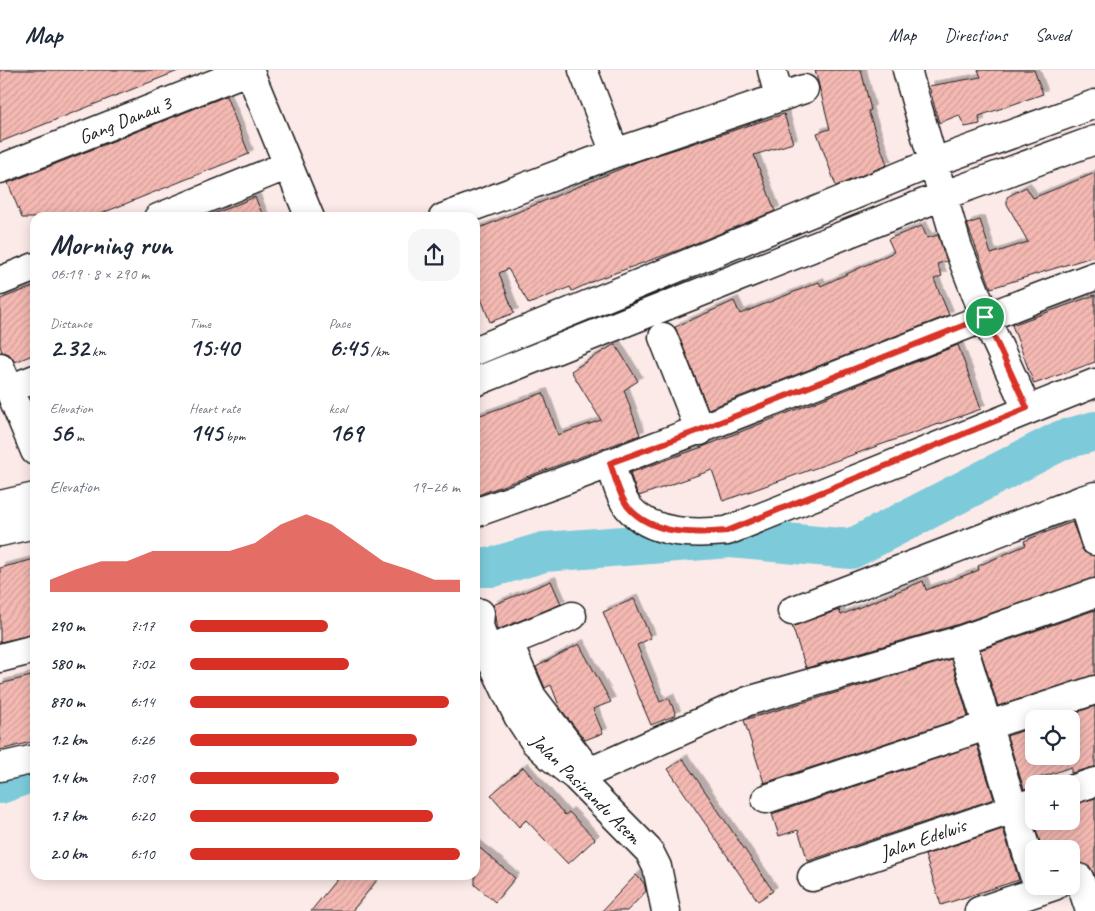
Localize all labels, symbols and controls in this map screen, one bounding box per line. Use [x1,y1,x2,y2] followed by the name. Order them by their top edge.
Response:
[25,20,62,50] text: Map
[889,24,916,46] text: Map
[944,24,1007,46] text: Directions
[1035,24,1070,46] text: Saved
[75,89,177,150] street label: Gang Danau 3
[50,227,172,262] text: Morning run
[408,229,460,281] button: share
[50,264,149,284] text: 06:19 · 8 × 290 m
[964,296,1006,338] pin
[971,303,999,331] icon: arrive
[50,315,92,332] text: Distance
[189,315,211,332] text: Time
[329,315,350,332] text: Pace
[50,332,89,364] text: 2.32
[189,332,239,364] text: 15:40
[329,332,367,364] text: 6:45
[89,343,106,360] text: km
[367,343,389,360] text: /km
[50,400,93,417] text: Elevation
[189,400,240,417] text: Heart rate
[329,400,347,417] text: kcal
[50,417,73,449] text: 56
[189,417,223,449] text: 145
[329,417,363,449] text: 169
[73,428,84,445] text: m
[223,428,245,445] text: bpm
[50,477,99,497] text: Elevation
[411,477,460,497] text: 19–26 m
[50,616,84,636] text: 290 m
[130,616,155,636] text: 7:17
[50,654,84,674] text: 580 m
[130,654,155,674] text: 7:02
[50,692,85,712] text: 870 m
[130,692,155,712] text: 6:14
[1025,710,1080,895] map controls
[1025,710,1080,765] button: locate
[525,728,648,851] street label: Jalan Pasirandu Asem
[50,730,87,750] text: 1.2 km
[130,730,155,750] text: 6:26
[50,768,87,788] text: 1.4 km
[130,768,155,788] text: 7:09
[1025,775,1080,830] button: +
[50,806,87,826] text: 1.7 km
[130,806,155,826] text: 6:20
[876,812,971,866] street label: Jalan Edelwis
[1025,840,1080,895] button: −
[50,844,87,864] text: 2.0 km
[130,844,155,864] text: 6:10

